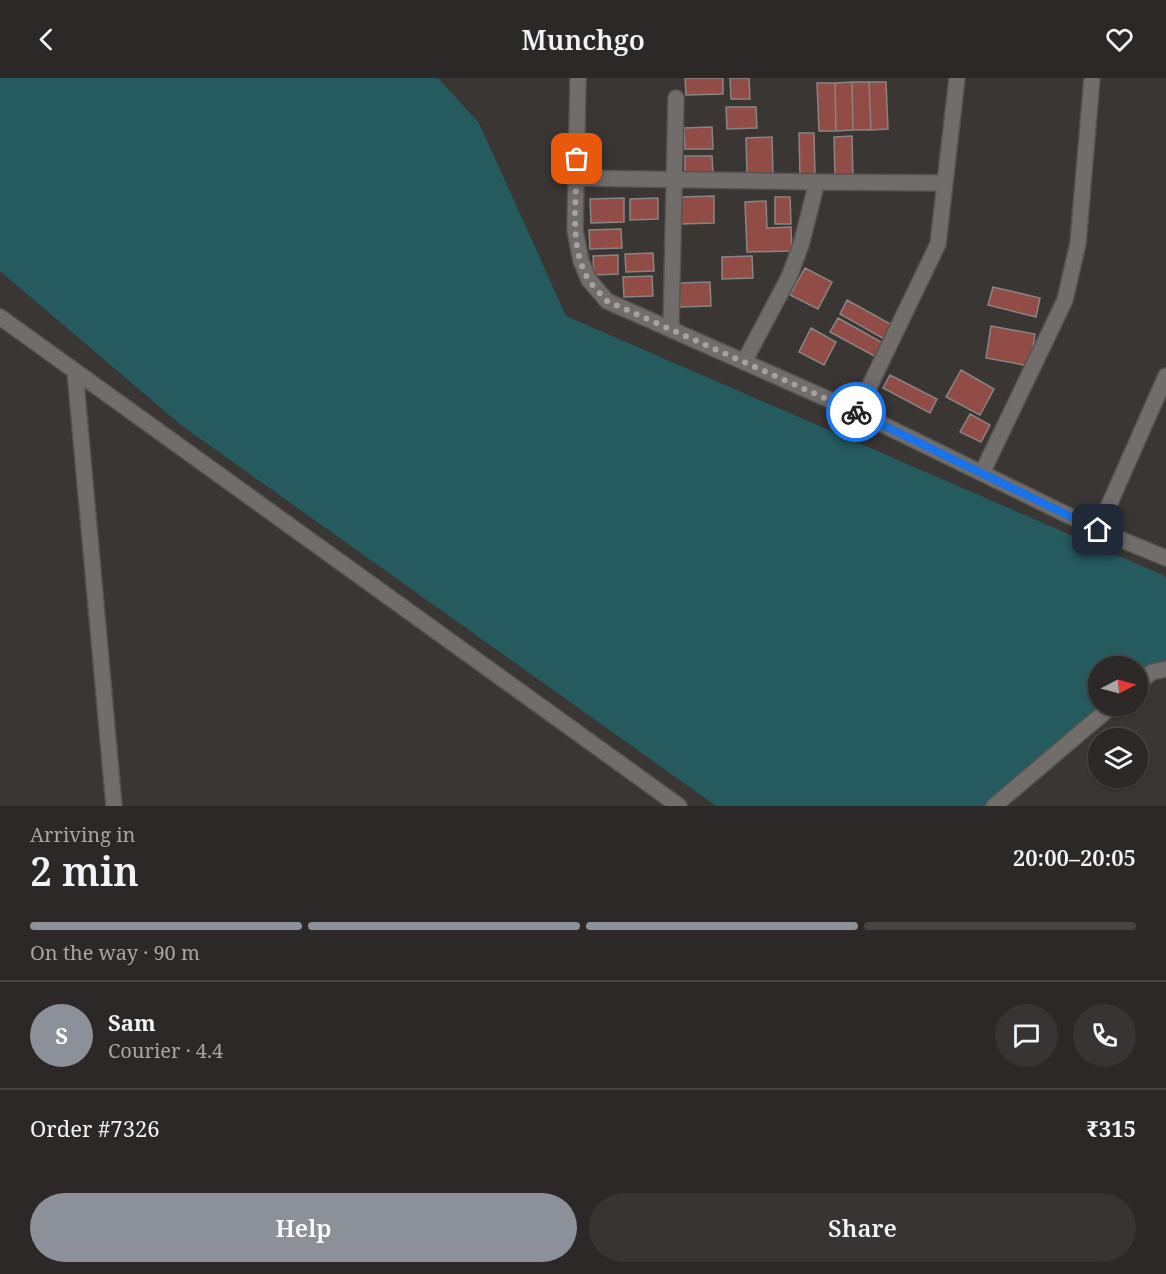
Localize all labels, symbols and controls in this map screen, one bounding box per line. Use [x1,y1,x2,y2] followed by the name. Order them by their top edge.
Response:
[521,21,645,58] text: Munchgo
[30,23,63,56] icon: back
[1103,23,1136,56] icon: heart
[551,133,602,184] pin
[560,142,593,175] icon: bag
[826,382,886,442] courier
[840,396,873,429] icon: bike
[1072,504,1123,555] pin
[1081,513,1114,546] icon: home
[1088,656,1148,716] north arrow
[1088,656,1148,788] map controls
[1088,728,1148,788] button: layers
[30,821,135,848] text: Arriving in
[1013,842,1136,872] text: 20:00–20:05
[30,844,139,897] text: 2 min
[30,939,200,966] text: On the way · 90 m
[995,1004,1058,1067] button: chat
[1073,1004,1136,1067] button: phone
[108,1007,156,1037] text: Sam
[55,1020,68,1050] text: S
[108,1037,223,1064] text: Courier · 4.4
[30,1113,160,1143] text: Order #7326
[1086,1113,1136,1143] text: ₹315
[30,1193,577,1262] button: Help
[589,1193,1136,1262] button: Share

